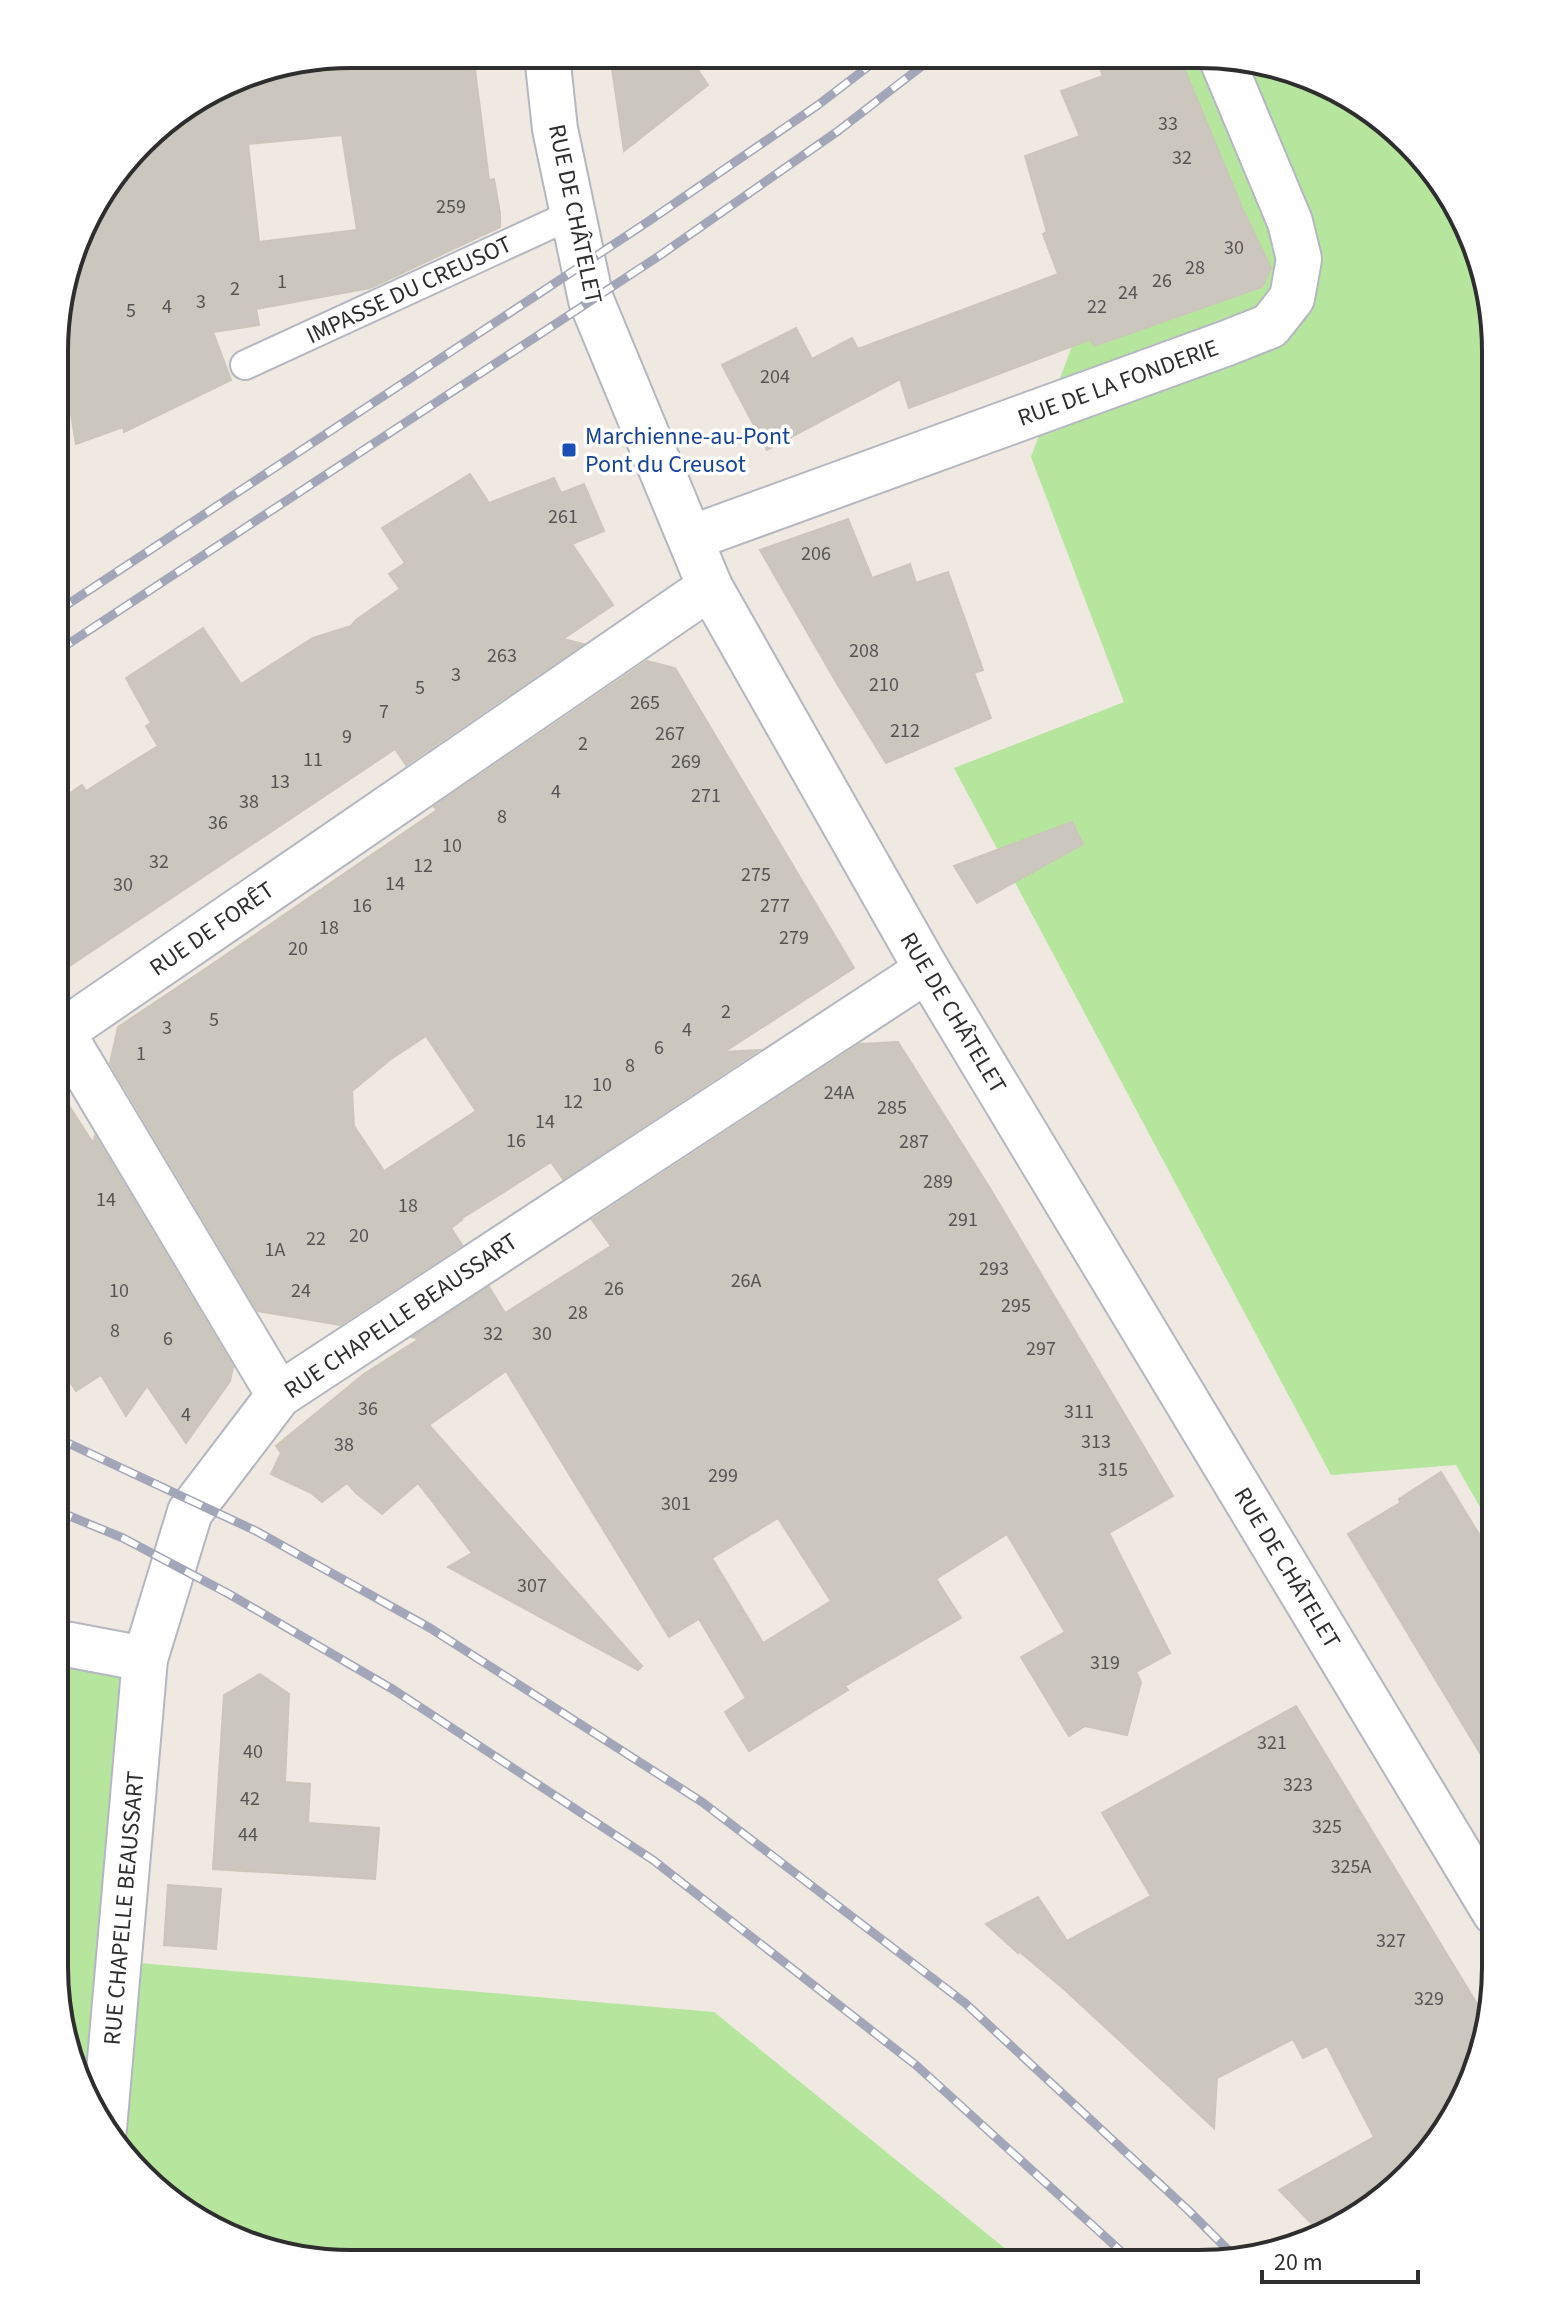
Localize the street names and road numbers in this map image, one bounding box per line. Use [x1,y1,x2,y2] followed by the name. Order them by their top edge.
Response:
[539,121,611,307] street label: RUE DE CHÂTELET
[300,227,518,353] street label: IMPASSE DU CREUSOT
[1013,330,1223,436] street label: RUE DE LA FONDERIE
[142,873,282,985] street label: RUE DE FORÊT
[891,926,1015,1100] street label: RUE DE CHÂTELET
[277,1224,525,1407] street label: RUE CHAPELLE BEAUSSART
[1225,1481,1349,1655] street label: RUE DE CHÂTELET
[95,1769,153,2047] street label: RUE CHAPELLE BEAUSSART

